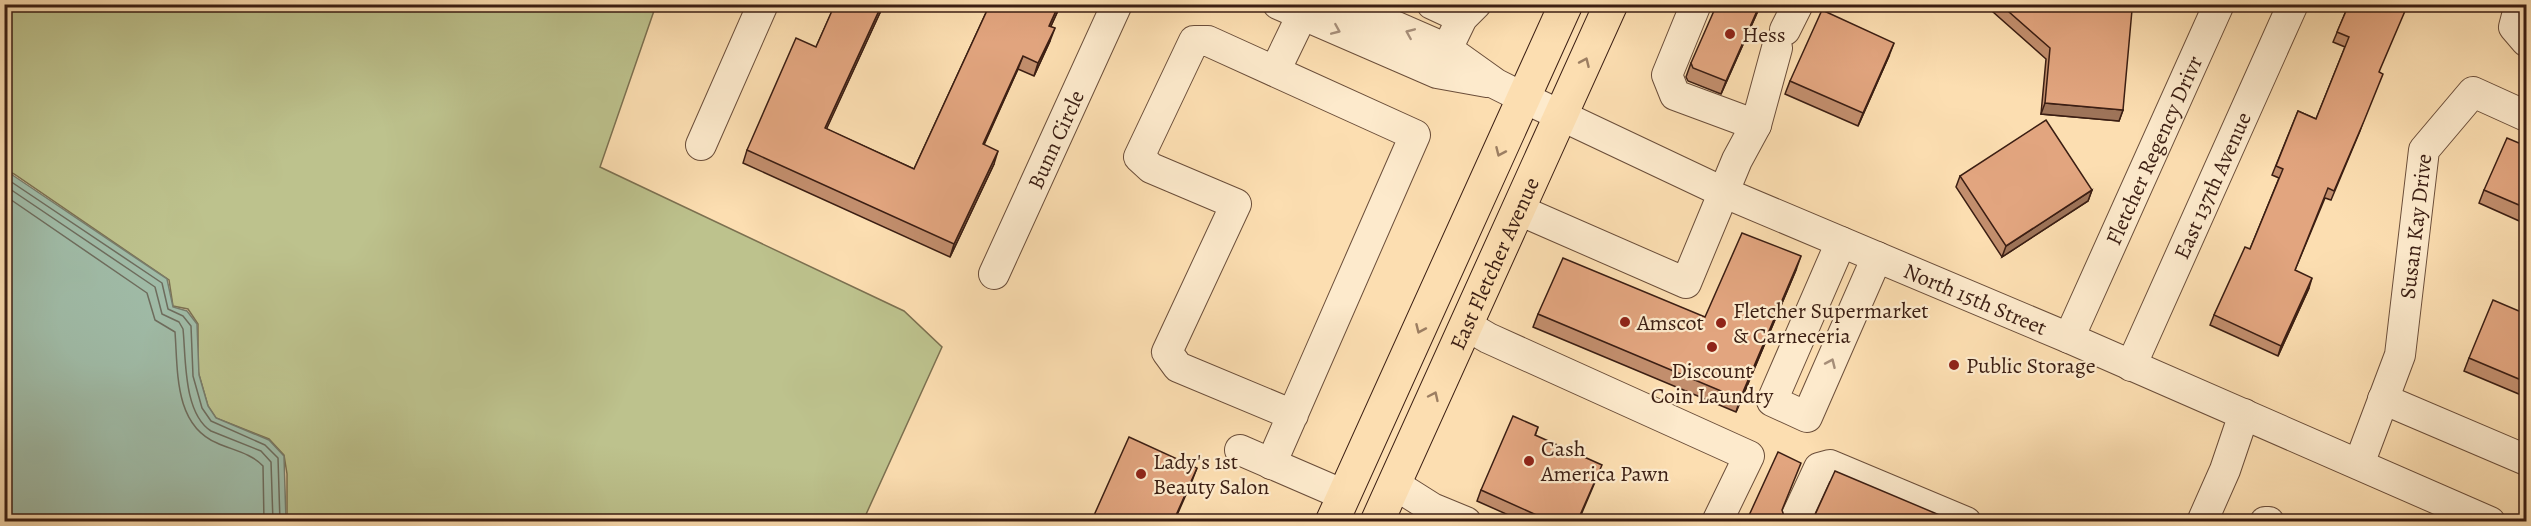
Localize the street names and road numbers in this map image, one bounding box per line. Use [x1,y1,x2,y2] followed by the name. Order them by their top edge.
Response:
[2099,51,2210,250] street label: Fletcher Regency Drivr
[1021,85,1092,194] street label: Bunn Circle
[2167,107,2259,264] street label: East 137th Avenue
[2393,152,2439,301] street label: Susan Kay Drive
[1443,172,1547,355] street label: East Fletcher Avenue
[1899,256,2051,343] street label: North 15th Street

